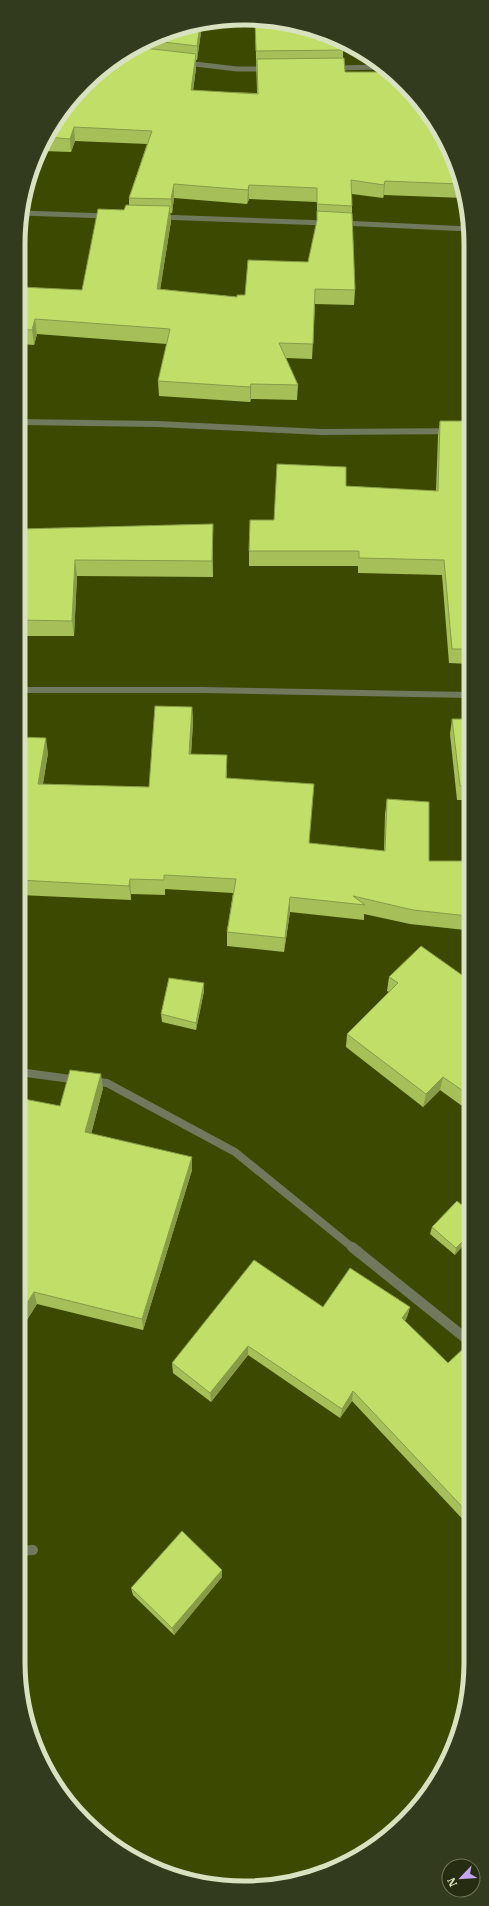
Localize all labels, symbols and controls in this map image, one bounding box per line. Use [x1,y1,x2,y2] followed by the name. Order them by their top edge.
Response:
[441,1858,481,1898] north arrow
[444,1875,460,1889] text: N

